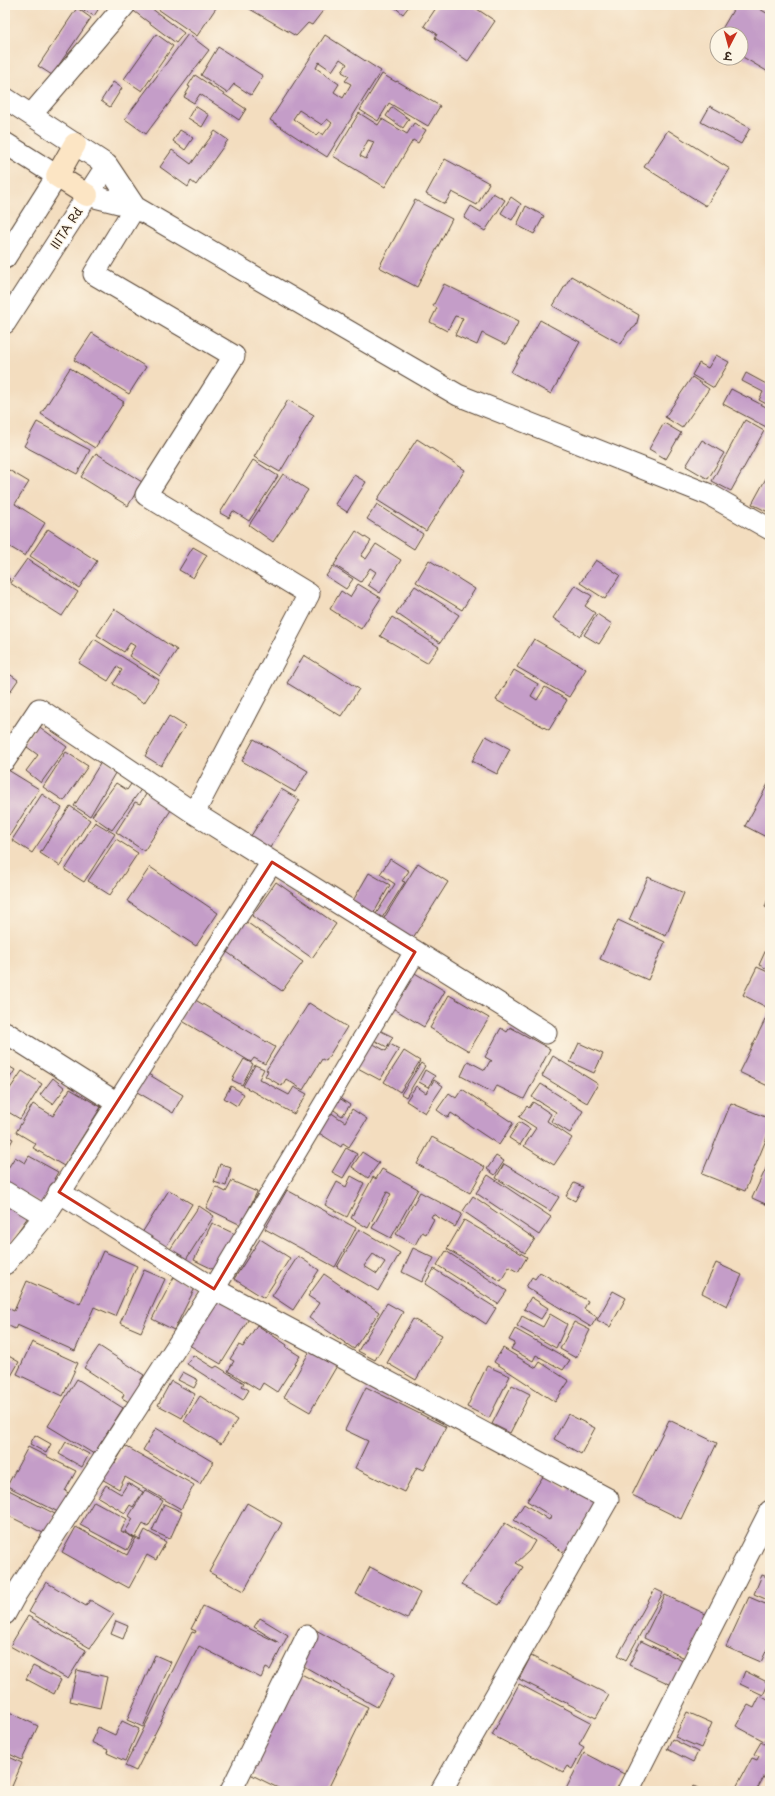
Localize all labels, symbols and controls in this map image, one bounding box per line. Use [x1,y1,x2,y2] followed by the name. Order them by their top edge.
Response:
[709,26,749,66] north arrow
[722,47,733,65] text: उ
[46,203,87,252] street label: IIITA Rd

